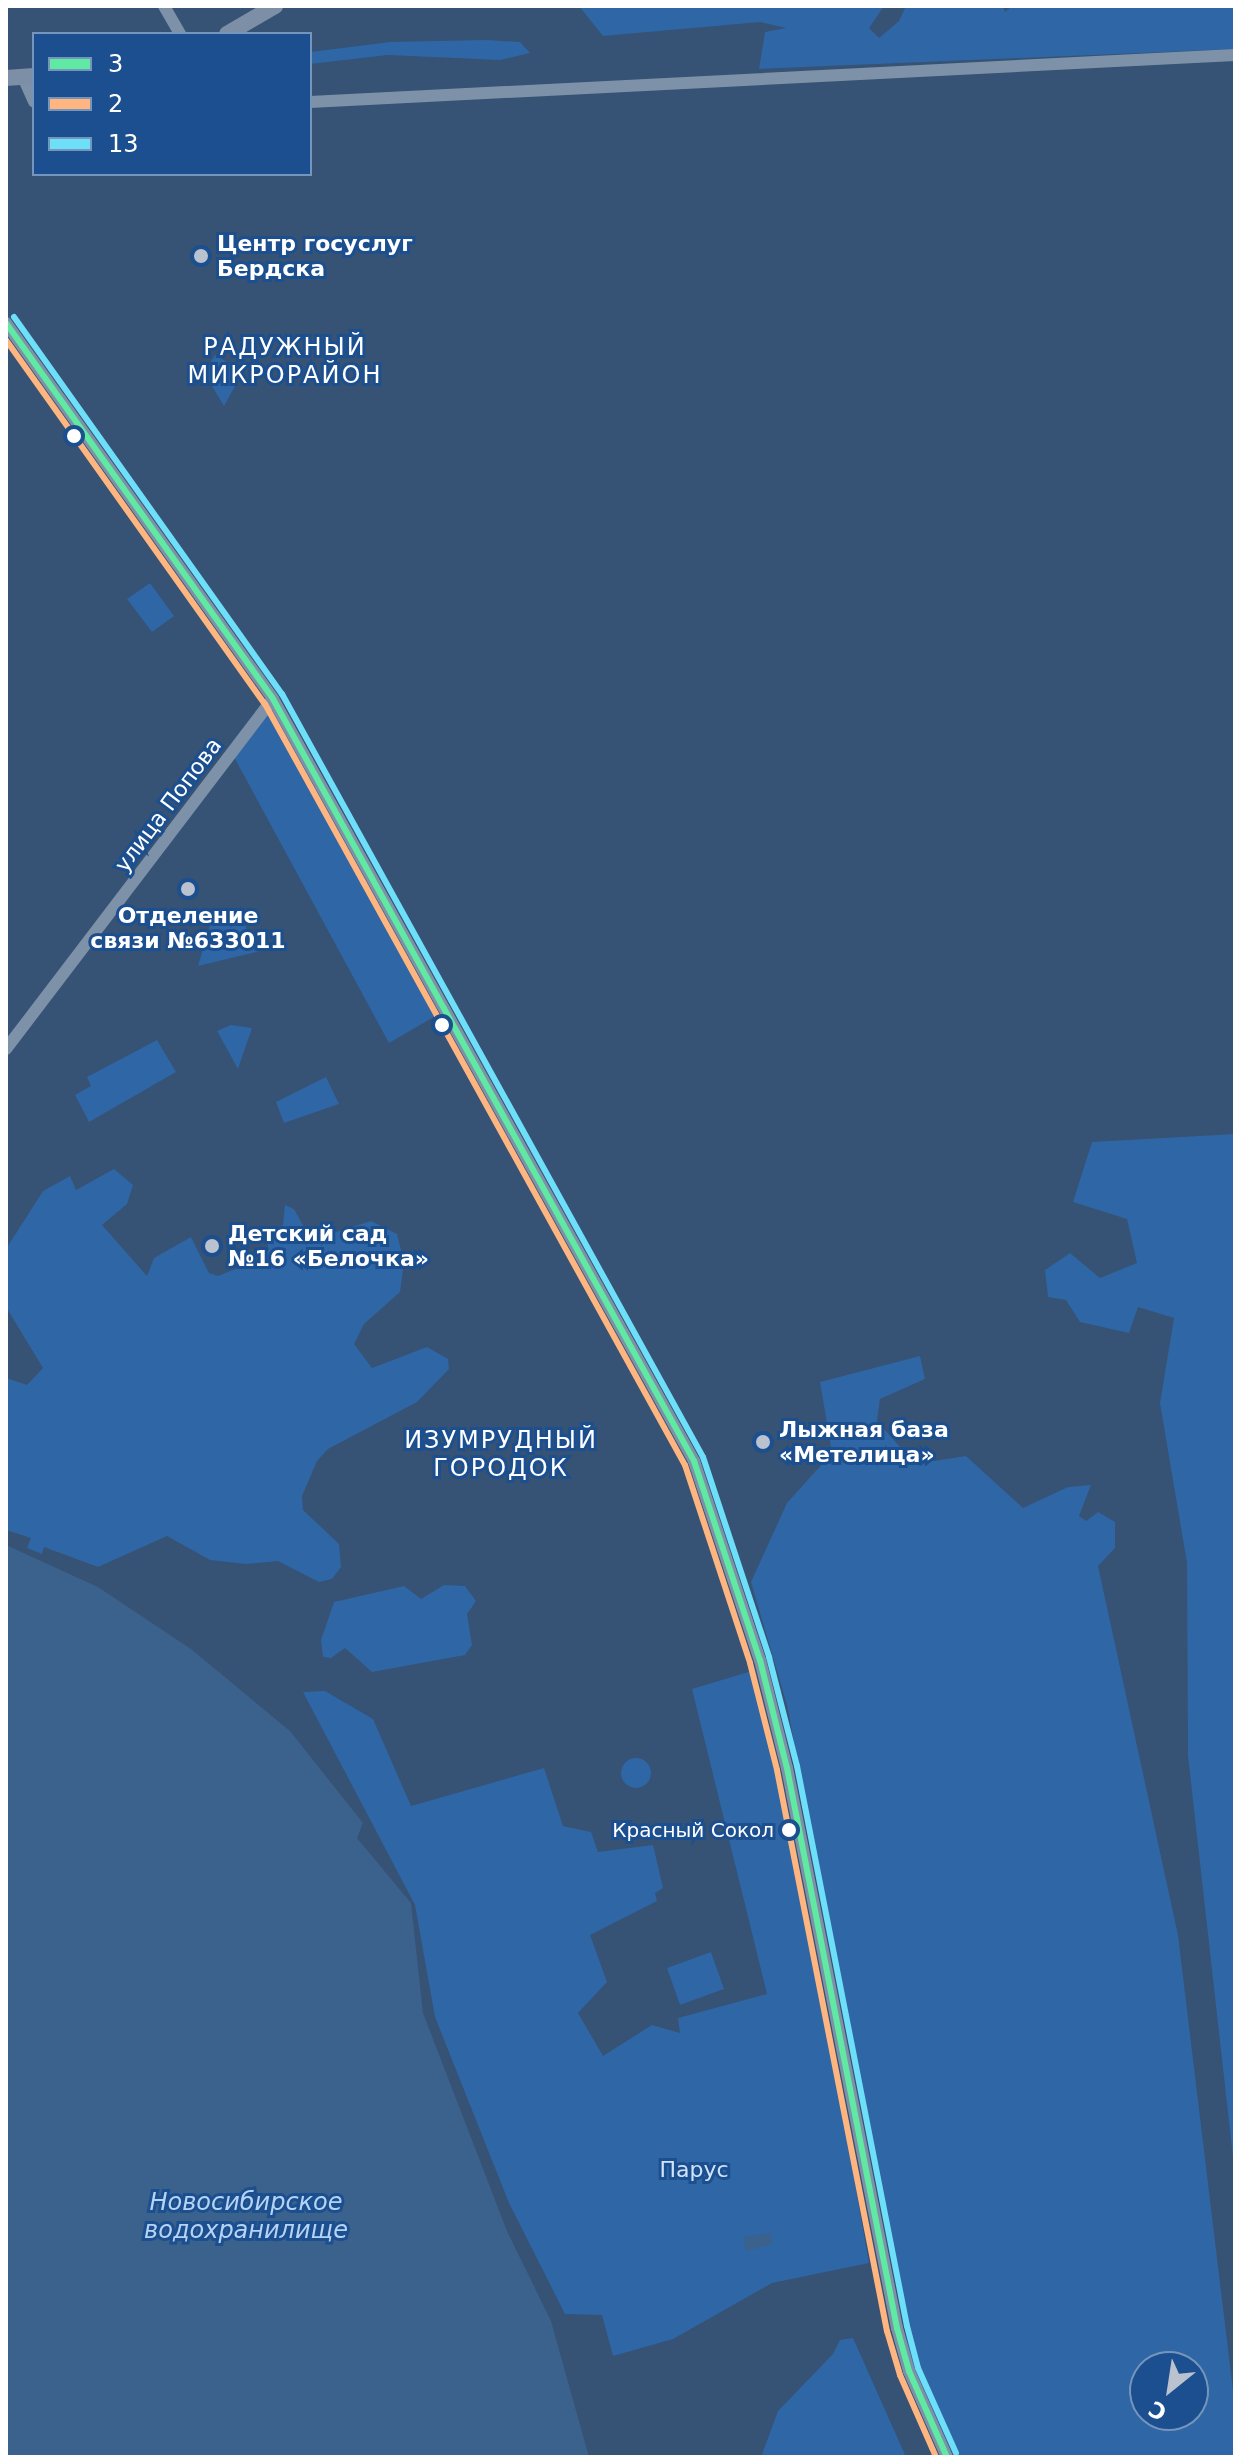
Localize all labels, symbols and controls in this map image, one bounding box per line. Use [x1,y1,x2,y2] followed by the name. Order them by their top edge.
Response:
[32,32,312,176] legend
[108,50,123,78] text: 3
[108,90,123,118] text: 2
[108,130,139,158] text: 13
[217,230,413,282] place label: Центр госуслуг Бердска
[192,247,210,265] marker: Центр госуслуг Бердска
[188,334,382,390] district label: РАДУЖНЫЙ МИКРОРАЙОН
[66,428,82,444] unlabelled marker
[109,733,227,877] street label: улица Попова
[179,880,197,898] marker: Отделение связи №633011
[90,902,286,954] place label: Отделение связи №633011
[434,1017,450,1033] unlabelled marker
[228,1220,429,1272] place label: Детский сад №16 «Белочка»
[203,1237,221,1255] marker: Детский сад №16 «Белочка»
[779,1416,949,1468] place label: Лыжная база «Метелица»
[404,1427,598,1483] district label: ИЗУМРУДНЫЙ ГОРОДОК
[754,1433,772,1451] marker: Лыжная база «Метелица»
[612,1818,774,1842] place label: Красный Сокол
[781,1822,797,1838] marker: Красный Сокол
[659,2157,729,2183] park label: Парус
[144,2189,348,2245] water label: Новосибирское водохранилище
[1129,2351,1209,2431] north arrow
[1145,2396,1171,2425] text: С

